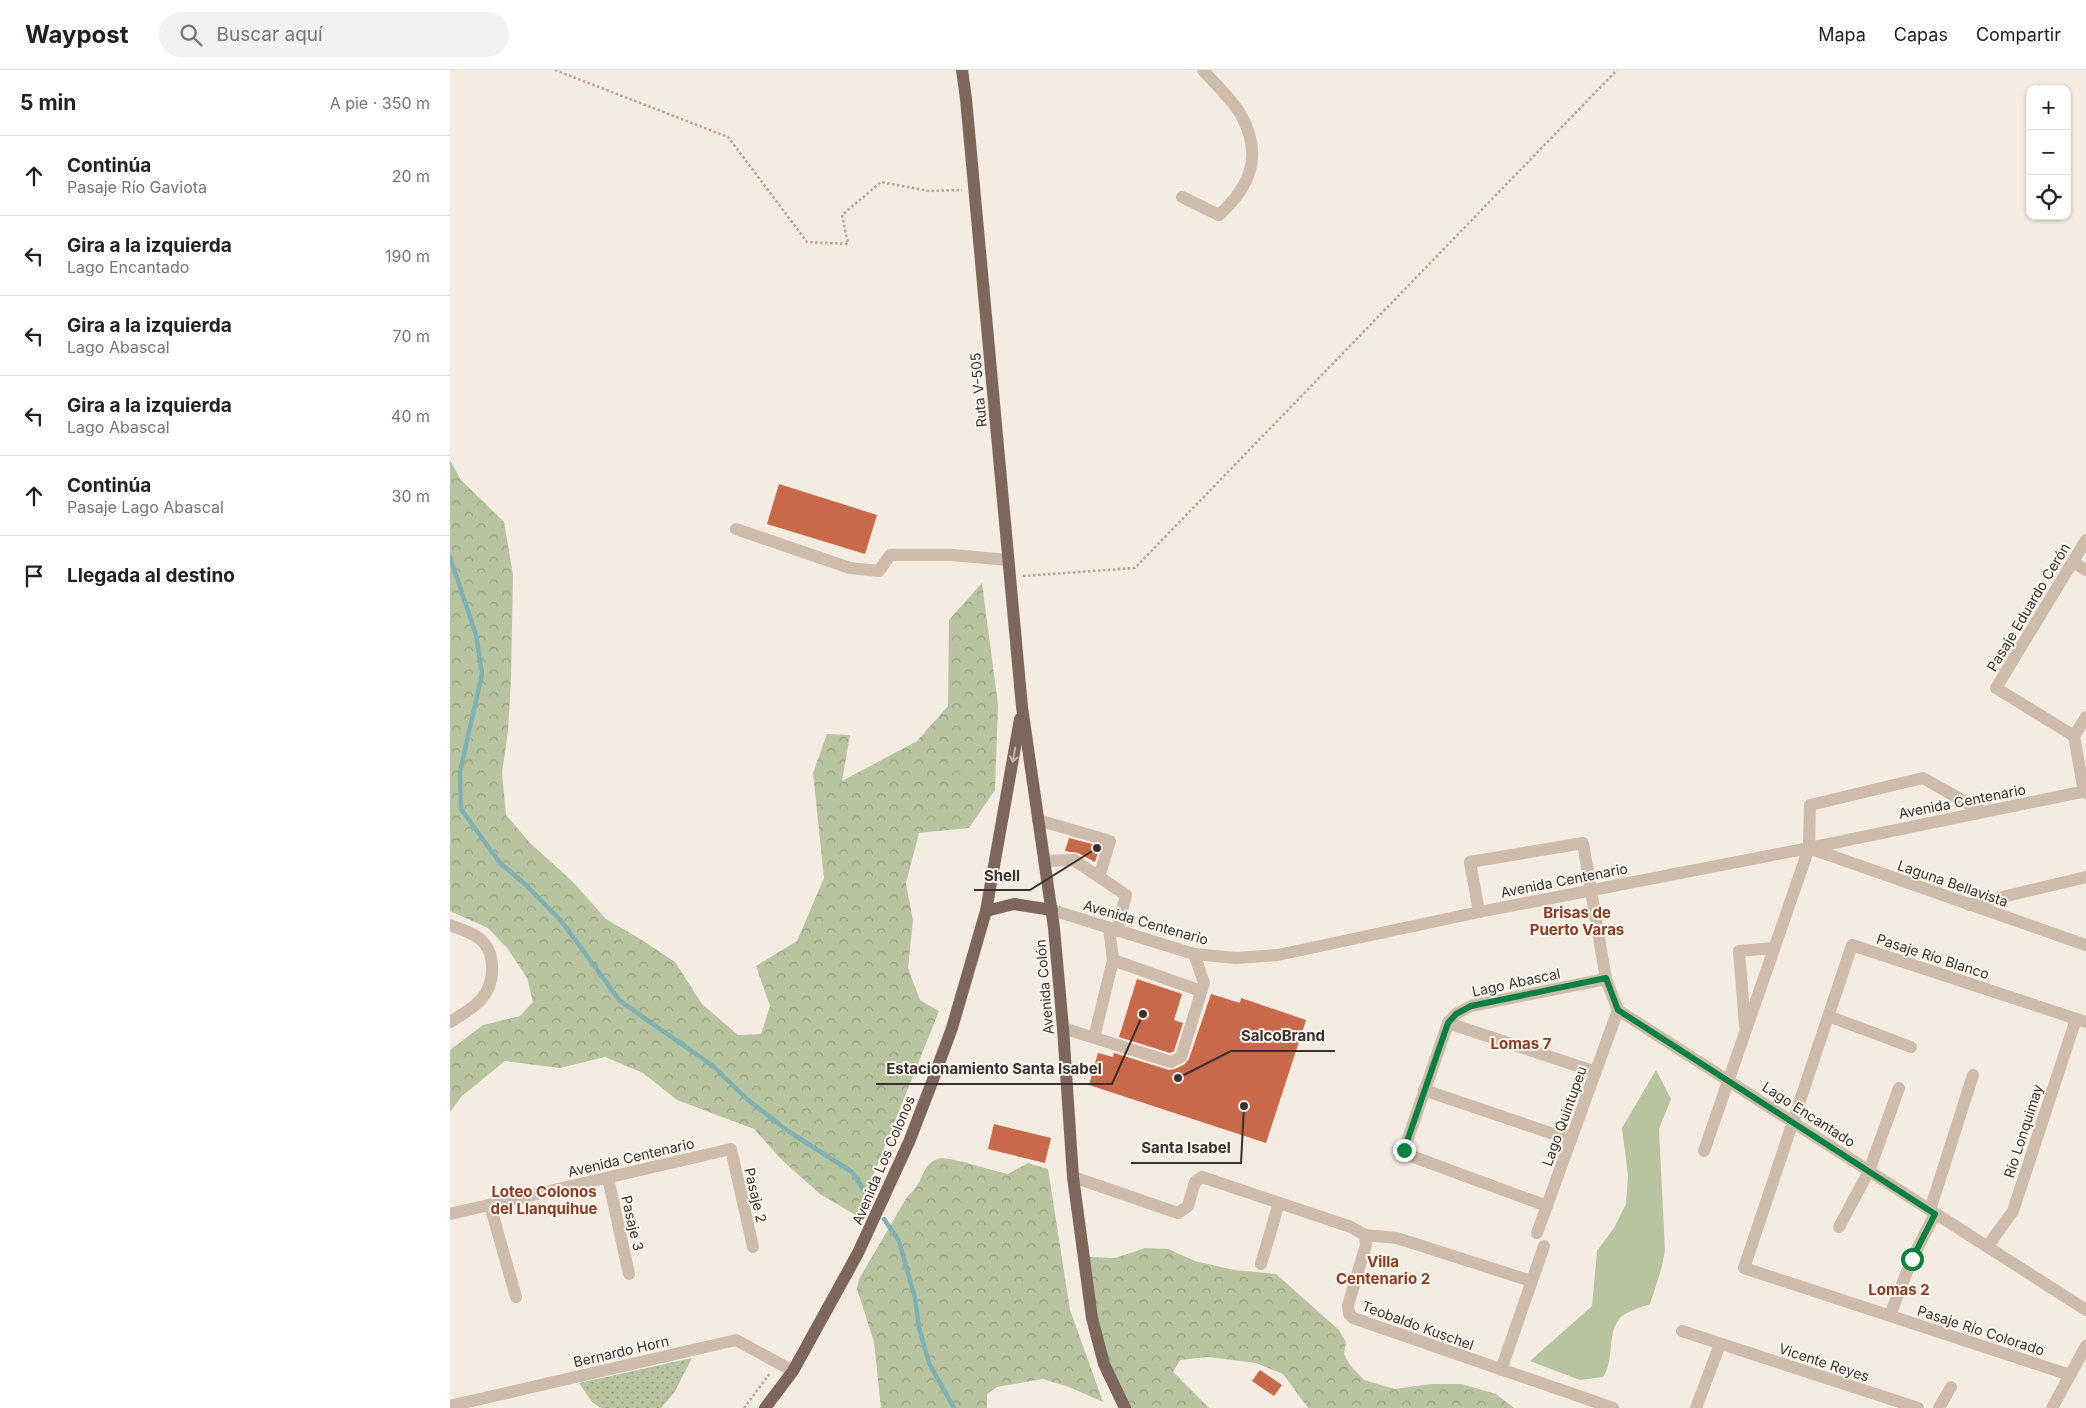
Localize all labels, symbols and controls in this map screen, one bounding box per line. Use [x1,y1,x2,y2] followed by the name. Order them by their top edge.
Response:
[159,12,509,57] search box
[25,20,129,49] text: Waypost
[177,21,205,49] icon: search
[217,23,323,46] text: Buscar aquí
[1818,24,1866,45] text: Mapa
[1894,24,1948,45] text: Capas
[1976,24,2061,45] text: Compartir
[2026,85,2071,220] map controls
[2026,85,2071,130] button: +
[20,90,76,115] text: 5 min
[330,93,430,113] text: A pie · 350 m
[2026,130,2071,175] button: −
[67,154,151,177] text: Continúa
[20,162,48,190] icon: ahead
[392,166,430,186] text: 20 m
[2026,175,2071,220] button: locate
[67,177,207,197] text: Pasaje Río Gaviota
[67,234,232,257] text: Gira a la izquierda
[20,242,48,270] icon: left
[385,246,430,266] text: 190 m
[67,257,189,277] text: Lago Encantado
[67,314,232,337] text: Gira a la izquierda
[20,322,48,350] icon: left
[393,326,430,346] text: 70 m
[67,337,170,357] text: Lago Abascal
[966,352,990,428] street label: Ruta V-505
[67,394,232,417] text: Gira a la izquierda
[20,402,48,430] icon: left
[391,406,430,426] text: 40 m
[67,417,170,437] text: Lago Abascal
[67,474,151,497] text: Continúa
[20,482,48,510] icon: ahead
[392,486,430,506] text: 30 m
[67,497,224,517] text: Pasaje Lago Abascal
[1983,540,2073,674] street label: Pasaje Eduardo Cerón
[20,562,48,590] icon: arrive
[67,564,235,587] text: Llegada al destino
[1008,747,1018,763] one-way arrow
[1897,780,2027,822] street label: Avenida Centenario
[1896,856,2010,910] street label: Laguna Bellavista
[1499,859,1629,901] street label: Avenida Centenario
[974,860,1030,890] callout: Shell
[984,866,1020,885] text: Shell
[1082,896,1210,948] street label: Avenida Centenario
[1530,903,1624,939] district label: Brisas de Puerto Varas
[1875,930,1991,982] street label: Pasaje Río Blanco
[1031,939,1057,1035] street label: Avenida Colón
[1470,964,1562,1000] street label: Lago Abascal
[1231,1021,1335,1051] callout: SalcoBrand
[1241,1026,1325,1045] text: SalcoBrand
[1491,1034,1552,1053] district label: Lomas 7
[876,1054,1112,1084] callout: Estacionamiento Santa Isabel
[886,1059,1102,1078] text: Estacionamiento Santa Isabel
[1538,1064,1590,1168] street label: Lago Quintupeu
[1759,1078,1859,1150] street label: Lago Encantado
[2000,1082,2046,1180] street label: Río Lonquimay
[848,1093,918,1227] street label: Avenida Los Colonos
[1131,1133,1241,1163] callout: Santa Isabel
[566,1134,696,1180] street label: Avenida Centenario
[1141,1138,1231,1157] text: Santa Isabel
[1393,1139,1416,1162] route end
[741,1166,771,1224] street label: Pasaje 2
[490,1182,598,1218] district label: Loteo Colonos del Llanquihue
[618,1194,648,1252] street label: Pasaje 3
[1901,1248,1924,1271] route start
[1336,1252,1430,1288] district label: Villa Centenario 2
[1868,1280,1930,1299] district label: Lomas 2
[1360,1297,1476,1353] street label: Teobaldo Kuschel
[1915,1301,2047,1359] street label: Pasaje Río Colorado
[572,1332,670,1370] street label: Bernardo Horn
[1777,1339,1871,1385] street label: Vicente Reyes

